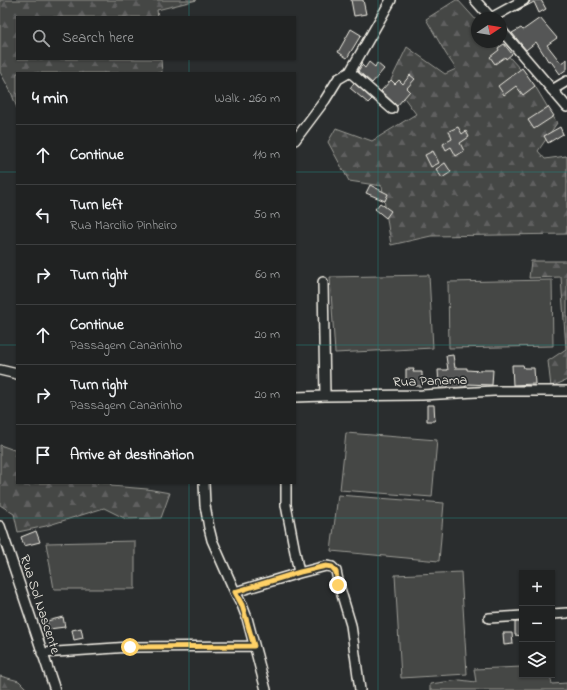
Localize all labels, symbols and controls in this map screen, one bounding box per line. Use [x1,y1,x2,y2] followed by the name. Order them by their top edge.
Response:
[471,12,507,48] north arrow
[16,16,296,60] search box
[30,27,52,49] icon: search
[62,27,134,49] text: Search here
[32,86,68,111] text: 4 min
[215,89,280,108] text: Walk · 260 m
[32,144,54,166] icon: ahead
[70,144,124,166] text: Continue
[253,145,280,164] text: 110 m
[70,194,123,216] text: Turn left
[32,204,54,226] icon: left
[254,205,280,224] text: 50 m
[70,216,177,235] text: Rua Marcilio Pinheiro
[32,264,54,286] icon: right
[70,264,128,286] text: Turn right
[255,265,280,284] text: 60 m
[70,314,124,336] text: Continue
[32,324,54,346] icon: ahead
[255,325,280,344] text: 20 m
[70,336,182,355] text: Passagem Canarinho
[392,370,468,393] street label: Rua Panama
[70,374,128,396] text: Turn right
[32,384,54,406] icon: right
[255,385,280,404] text: 20 m
[70,396,182,415] text: Passagem Canarinho
[32,444,54,466] icon: arrive
[70,444,194,466] text: Arrive at destination
[14,552,66,657] street label: Rua Sol Nascente
[519,570,555,678] map controls
[519,570,555,606] button: +
[329,576,347,594] route end
[519,606,555,642] button: −
[121,638,139,656] route start
[519,642,555,678] button: layers

